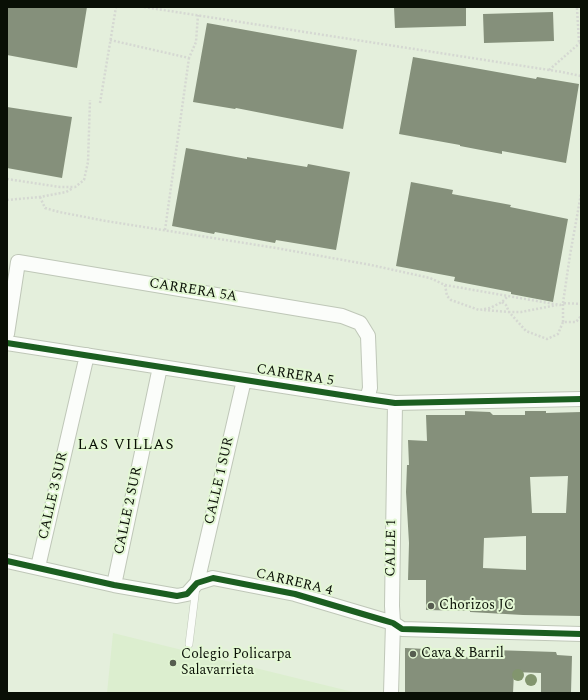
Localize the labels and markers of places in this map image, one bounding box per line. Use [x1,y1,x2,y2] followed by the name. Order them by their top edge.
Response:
[439,598,514,614] place label: Chorizos JC
[426,601,436,611] marker: Chorizos JC
[421,646,504,662] place label: Cava & Barril
[181,647,291,680] place label: Colegio Policarpa Salavarrieta
[408,649,418,659] marker: Cava & Barril
[168,658,178,668] marker: Colegio Policarpa Salavarrieta

